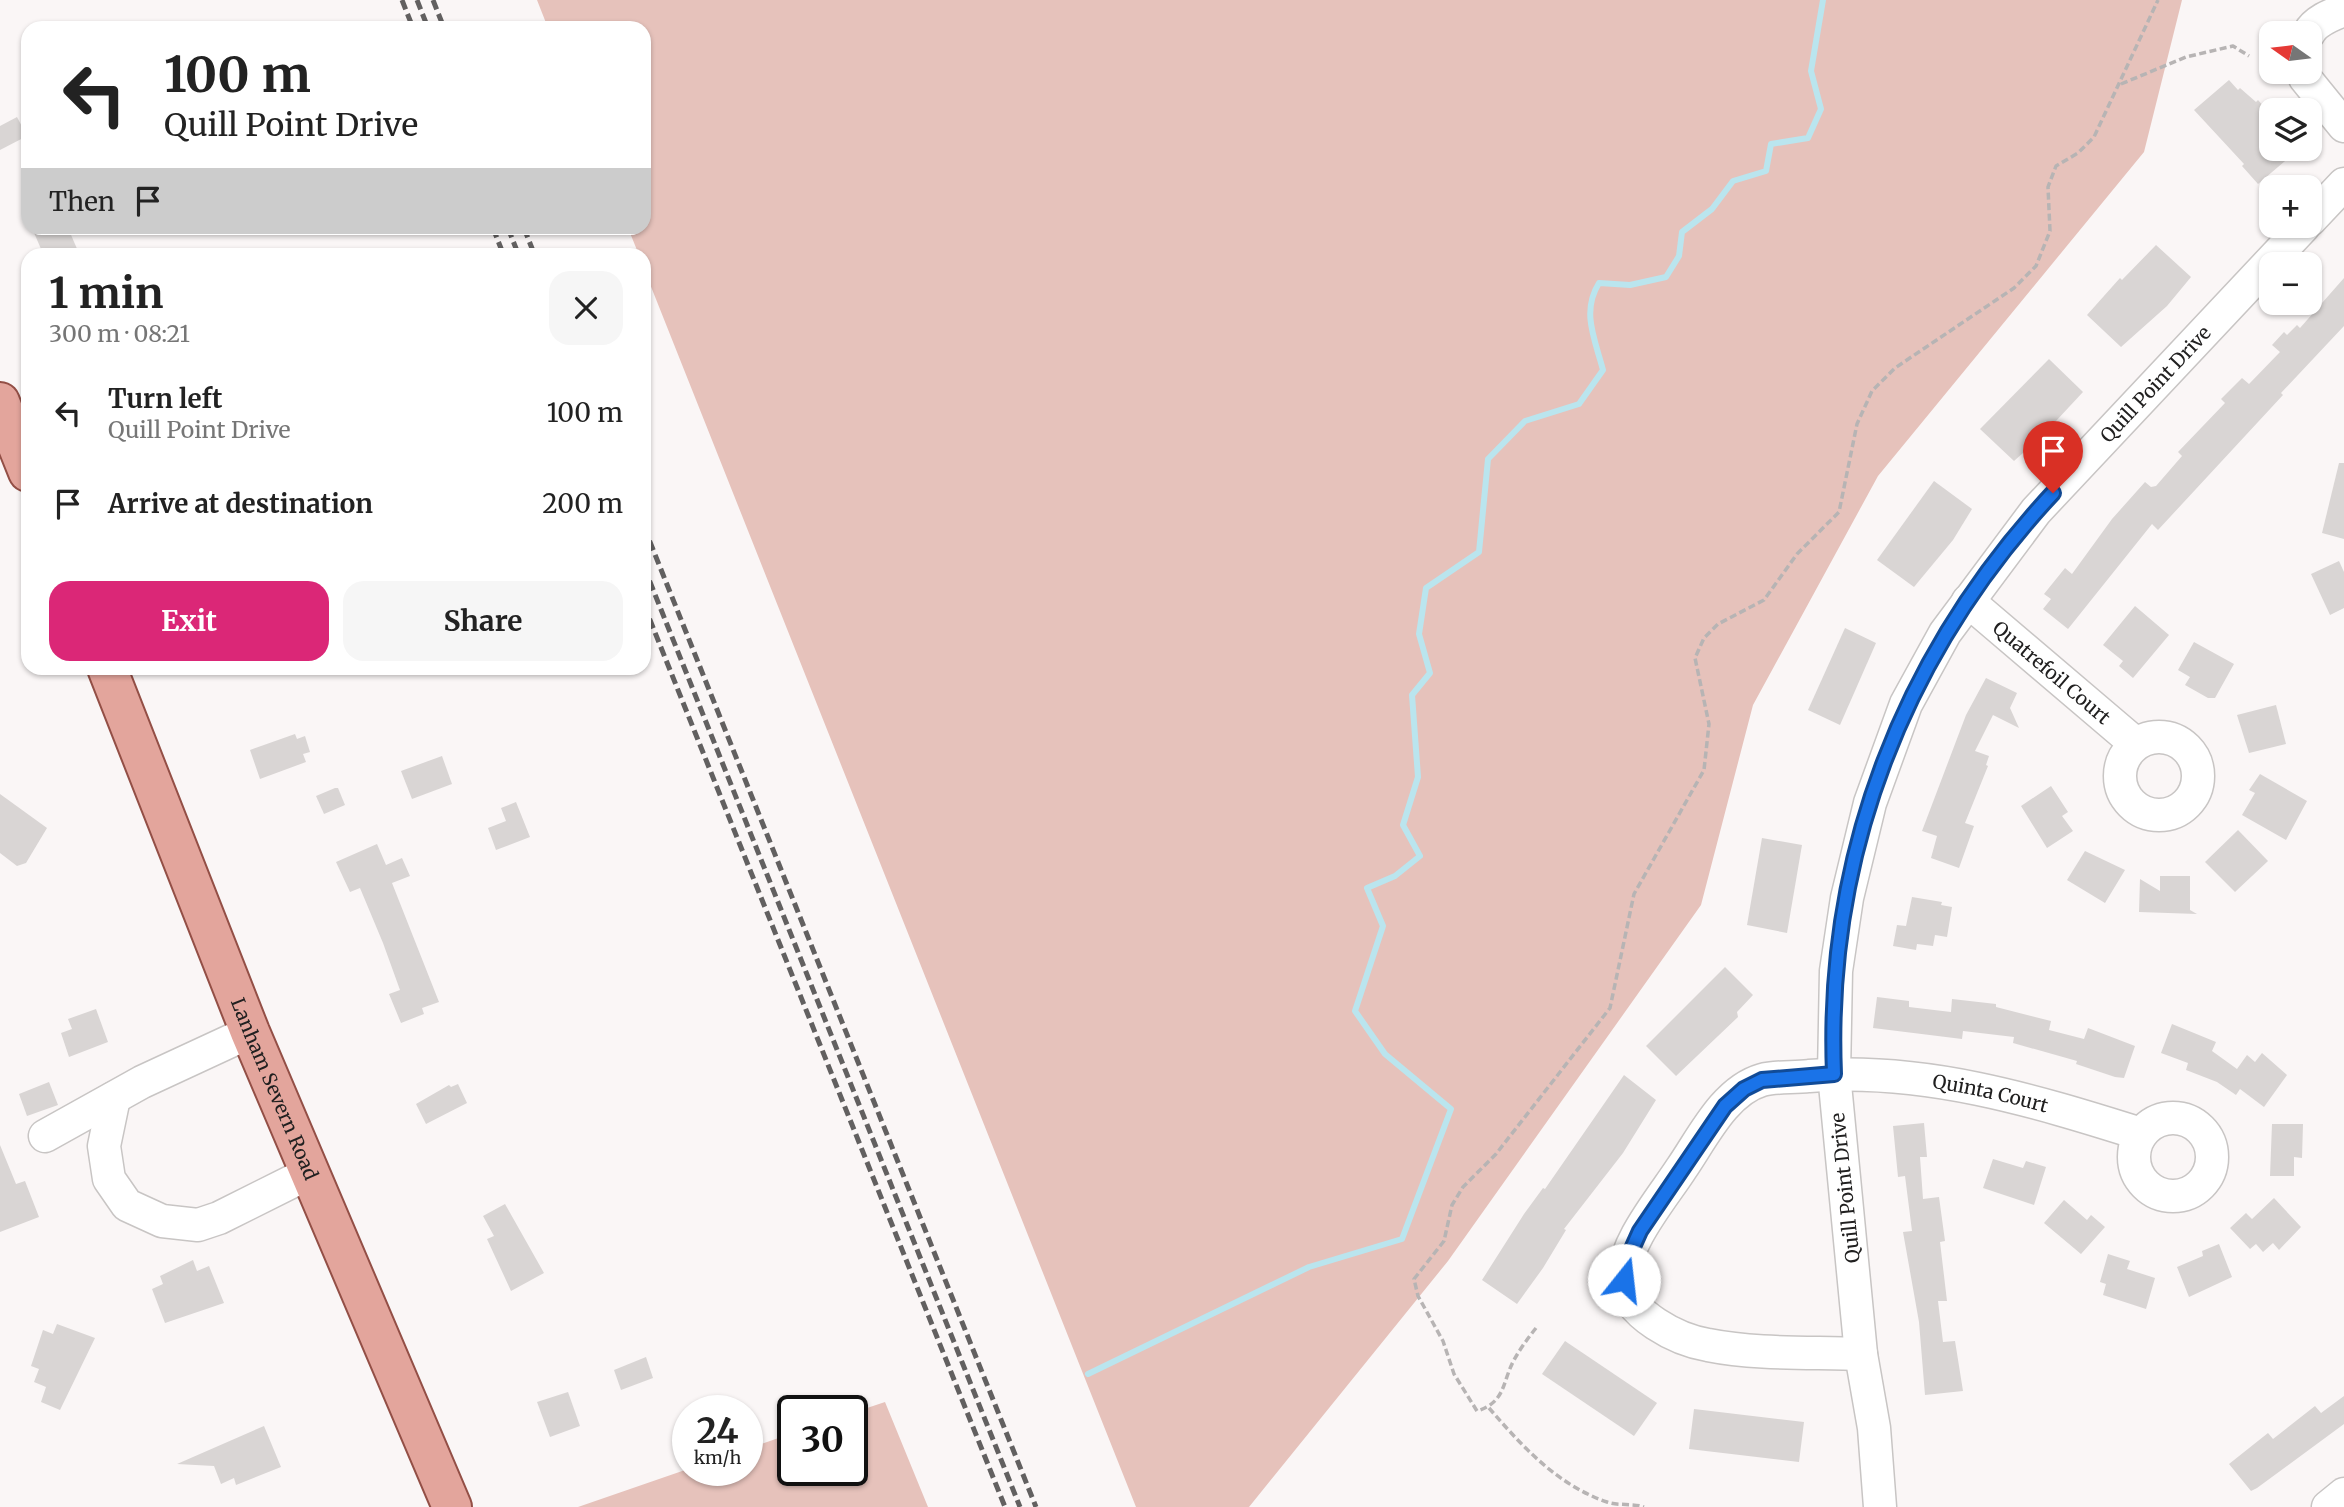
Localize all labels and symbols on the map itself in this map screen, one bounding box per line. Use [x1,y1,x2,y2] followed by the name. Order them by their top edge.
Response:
[2259,21,2322,84] north arrow
[2095,321,2216,447] street label: Quill Point Drive
[2023,421,2083,493] pin
[1988,615,2116,729] street label: Quatrefoil Court
[226,994,323,1184] street label: Lanham Severn Road
[1931,1069,2051,1118] street label: Quinta Court
[1825,1112,1865,1264] street label: Quill Point Drive
[1587,1243,1661,1317] position arrow
[777,1395,868,1486] speed limit sign: 30

